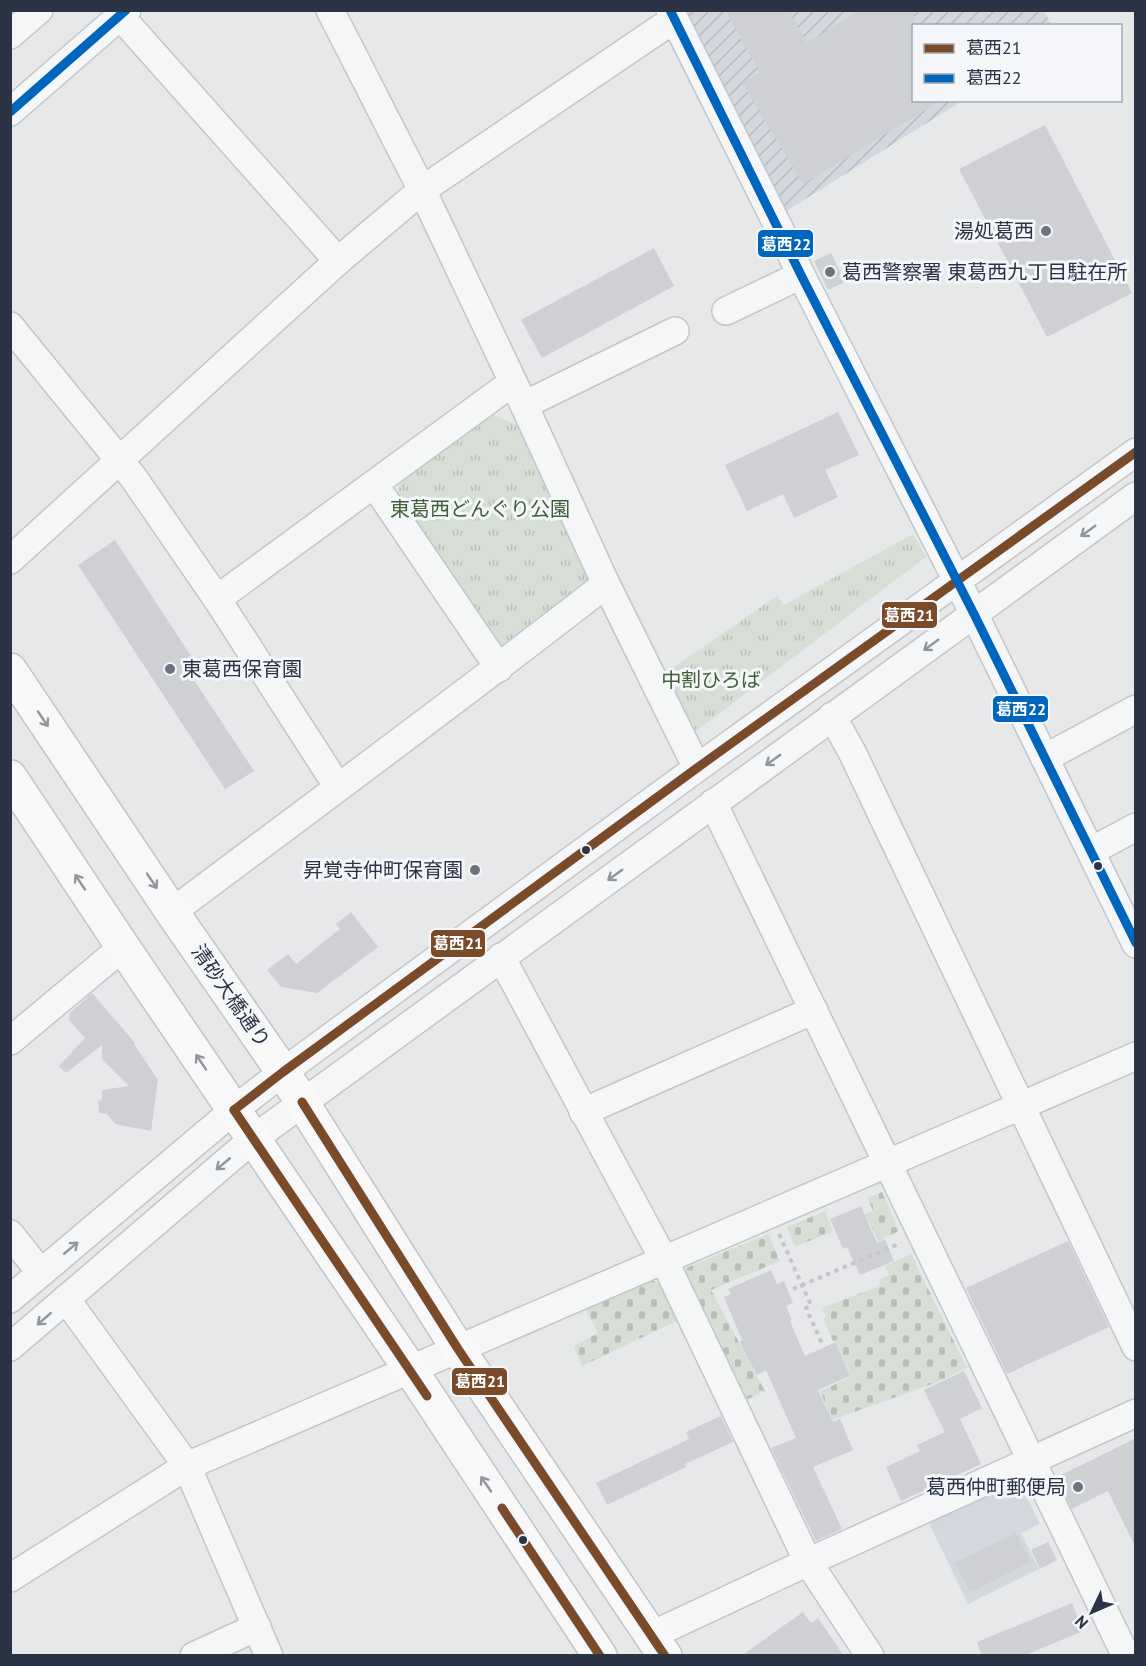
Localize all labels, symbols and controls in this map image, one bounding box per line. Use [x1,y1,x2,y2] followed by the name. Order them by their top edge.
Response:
[912,24,1122,102] legend
[966,36,1022,59] text: 葛西21
[966,66,1022,89] text: 葛西22
[954,218,1034,244] place label: 湯処葛西
[1039,224,1053,238] marker: 湯処葛西
[757,229,814,258] line badge: 葛西22
[761,234,811,254] text: 葛西22
[842,259,1127,285] place label: 葛西警察署 東葛西九丁目駐在所
[823,265,837,279] marker: 葛西警察署 東葛西九丁目駐在所
[390,496,570,522] park label: 東葛西どんぐり公園
[1081,525,1097,537] one-way arrow
[881,601,938,629] line badge: 葛西21
[884,605,934,625] text: 葛西21
[923,639,939,652] one-way arrow
[182,656,302,682] place label: 東葛西保育園
[163,662,177,676] marker: 東葛西保育園
[661,667,761,693] park label: 中割ひろば
[992,695,1049,723] line badge: 葛西22
[996,699,1046,719] text: 葛西22
[37,710,49,727] one-way arrow
[765,754,781,766] one-way arrow
[580,844,592,856] unlabelled marker
[303,857,463,883] place label: 昇覚寺仲町保育園
[1092,860,1104,872] unlabelled marker
[468,863,482,877] marker: 昇覚寺仲町保育園
[608,869,624,881] one-way arrow
[146,872,158,889] one-way arrow
[74,874,87,891] one-way arrow
[430,929,486,958] line badge: 葛西21
[433,933,483,953] text: 葛西21
[186,939,276,1053] street label: 清砂大橋通り
[195,1054,207,1070] one-way arrow
[216,1157,231,1171] one-way arrow
[63,1241,78,1255] one-way arrow
[37,1312,52,1326] one-way arrow
[451,1367,508,1396] line badge: 葛西21
[455,1371,505,1391] text: 葛西21
[926,1474,1066,1500] place label: 葛西仲町郵便局
[480,1476,492,1493] one-way arrow
[1071,1480,1085,1494] marker: 葛西仲町郵便局
[517,1534,529,1546] unlabelled marker
[1062,1582,1122,1642] north arrow
[1070,1612,1092,1633] text: N

